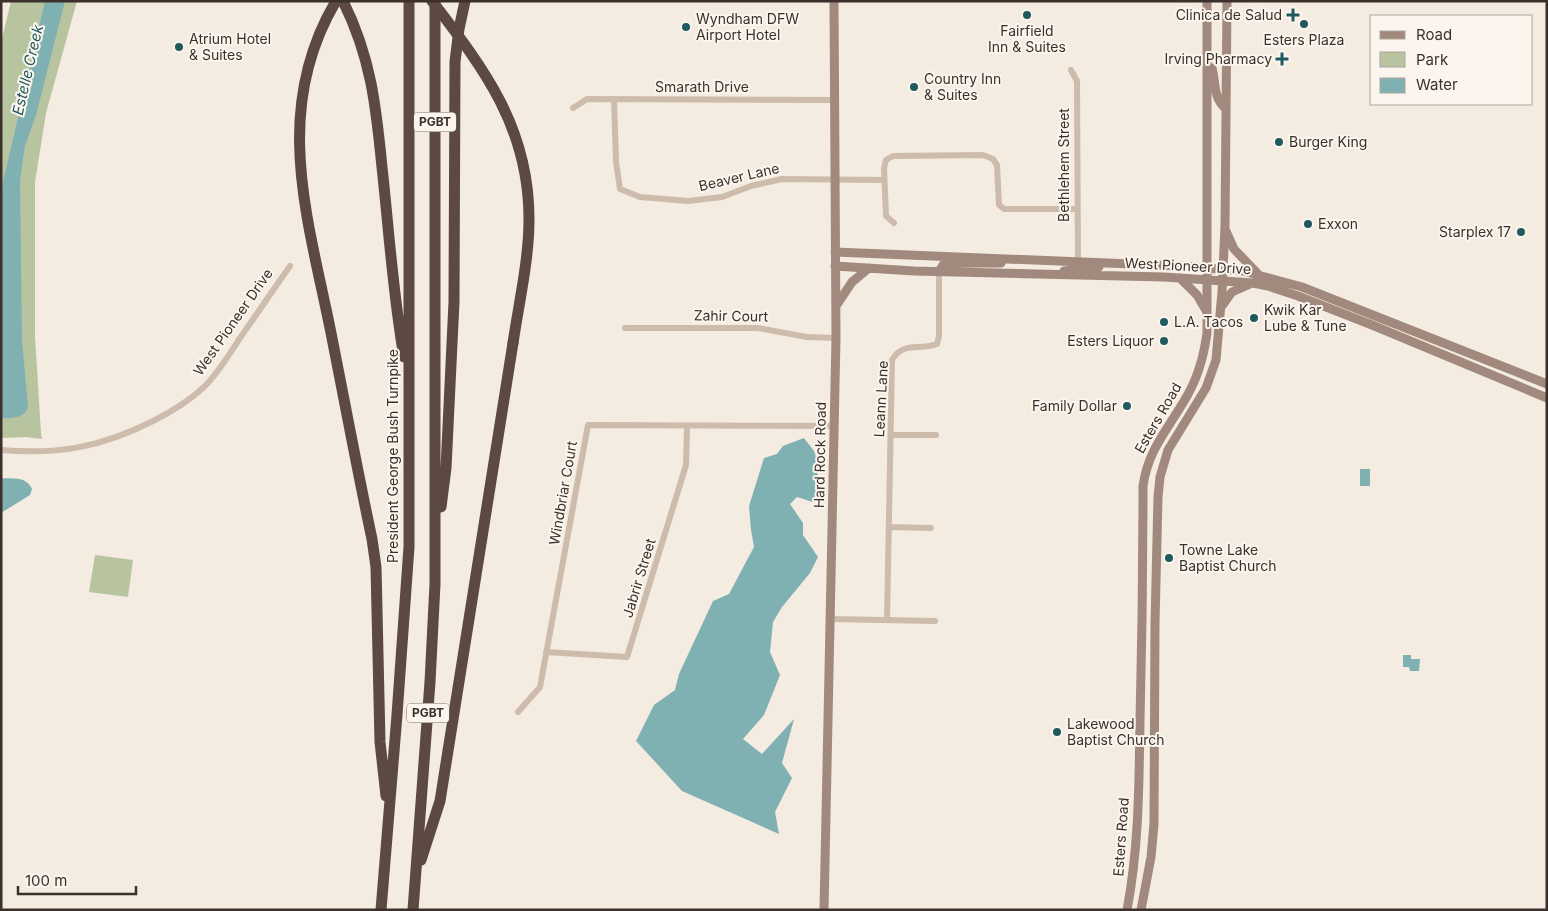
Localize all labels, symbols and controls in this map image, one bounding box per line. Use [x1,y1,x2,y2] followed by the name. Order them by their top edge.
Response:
[1176,6,1282,23] place label: Clinica de Salud
[1286,8,1300,22] marker: Clinica de Salud
[1021,9,1033,21] marker: Fairfield Inn & Suites
[696,10,799,43] place label: Wyndham DFW Airport Hotel
[1370,15,1533,105] legend
[1298,18,1310,30] marker: Esters Plaza
[680,21,692,33] marker: Wyndham DFW Airport Hotel
[8,22,47,117] water label: Estelle Creek
[988,22,1066,55] place label: Fairfield Inn & Suites
[1416,25,1452,44] text: Road
[189,30,271,63] place label: Atrium Hotel & Suites
[1264,31,1344,48] place label: Esters Plaza
[173,41,185,53] marker: Atrium Hotel & Suites
[1164,50,1272,67] place label: Irving Pharmacy
[1416,50,1449,69] text: Park
[1276,53,1288,65] marker: Irving Pharmacy
[924,70,1001,103] place label: Country Inn & Suites
[1416,75,1458,94] text: Water
[655,78,749,95] street label: Smarath Drive
[908,81,920,93] marker: Country Inn & Suites
[1055,108,1072,222] street label: Bethlehem Street
[414,112,456,132] road number: PGBT
[1289,133,1367,150] place label: Burger King
[1273,136,1285,148] marker: Burger King
[697,159,781,194] street label: Beaver Lane
[1318,215,1358,232] place label: Exxon
[1302,218,1314,230] marker: Exxon
[1439,223,1511,240] place label: Starplex 17
[1515,226,1527,238] marker: Starplex 17
[1124,254,1252,277] street label: West Pioneer Drive
[189,265,276,378] street label: West Pioneer Drive
[1264,301,1347,334] place label: Kwik Kar Lube & Tune
[694,306,769,325] street label: Zahir Court
[1248,312,1260,324] marker: Kwik Kar Lube & Tune
[1174,313,1243,330] place label: L.A. Tacos
[1158,316,1170,328] marker: L.A. Tacos
[1067,332,1154,349] place label: Esters Liquor
[1158,335,1170,347] marker: Esters Liquor
[384,349,401,563] street label: President George Bush Turnpike
[870,360,891,438] street label: Leann Lane
[1131,379,1185,456] street label: Esters Road
[1032,397,1117,414] place label: Family Dollar
[1121,400,1133,412] marker: Family Dollar
[810,402,829,508] street label: Hard Rock Road
[545,439,580,546] street label: Windbriar Court
[618,536,659,620] street label: Jabrir Street
[1179,541,1277,574] place label: Towne Lake Baptist Church
[1163,552,1175,564] marker: Towne Lake Baptist Church
[407,704,449,722] road number: PGBT
[1067,715,1165,748] place label: Lakewood Baptist Church
[1051,726,1063,738] marker: Lakewood Baptist Church
[1109,797,1132,877] street label: Esters Road
[18,864,135,896] scale bar
[25,871,67,890] text: 100 m

